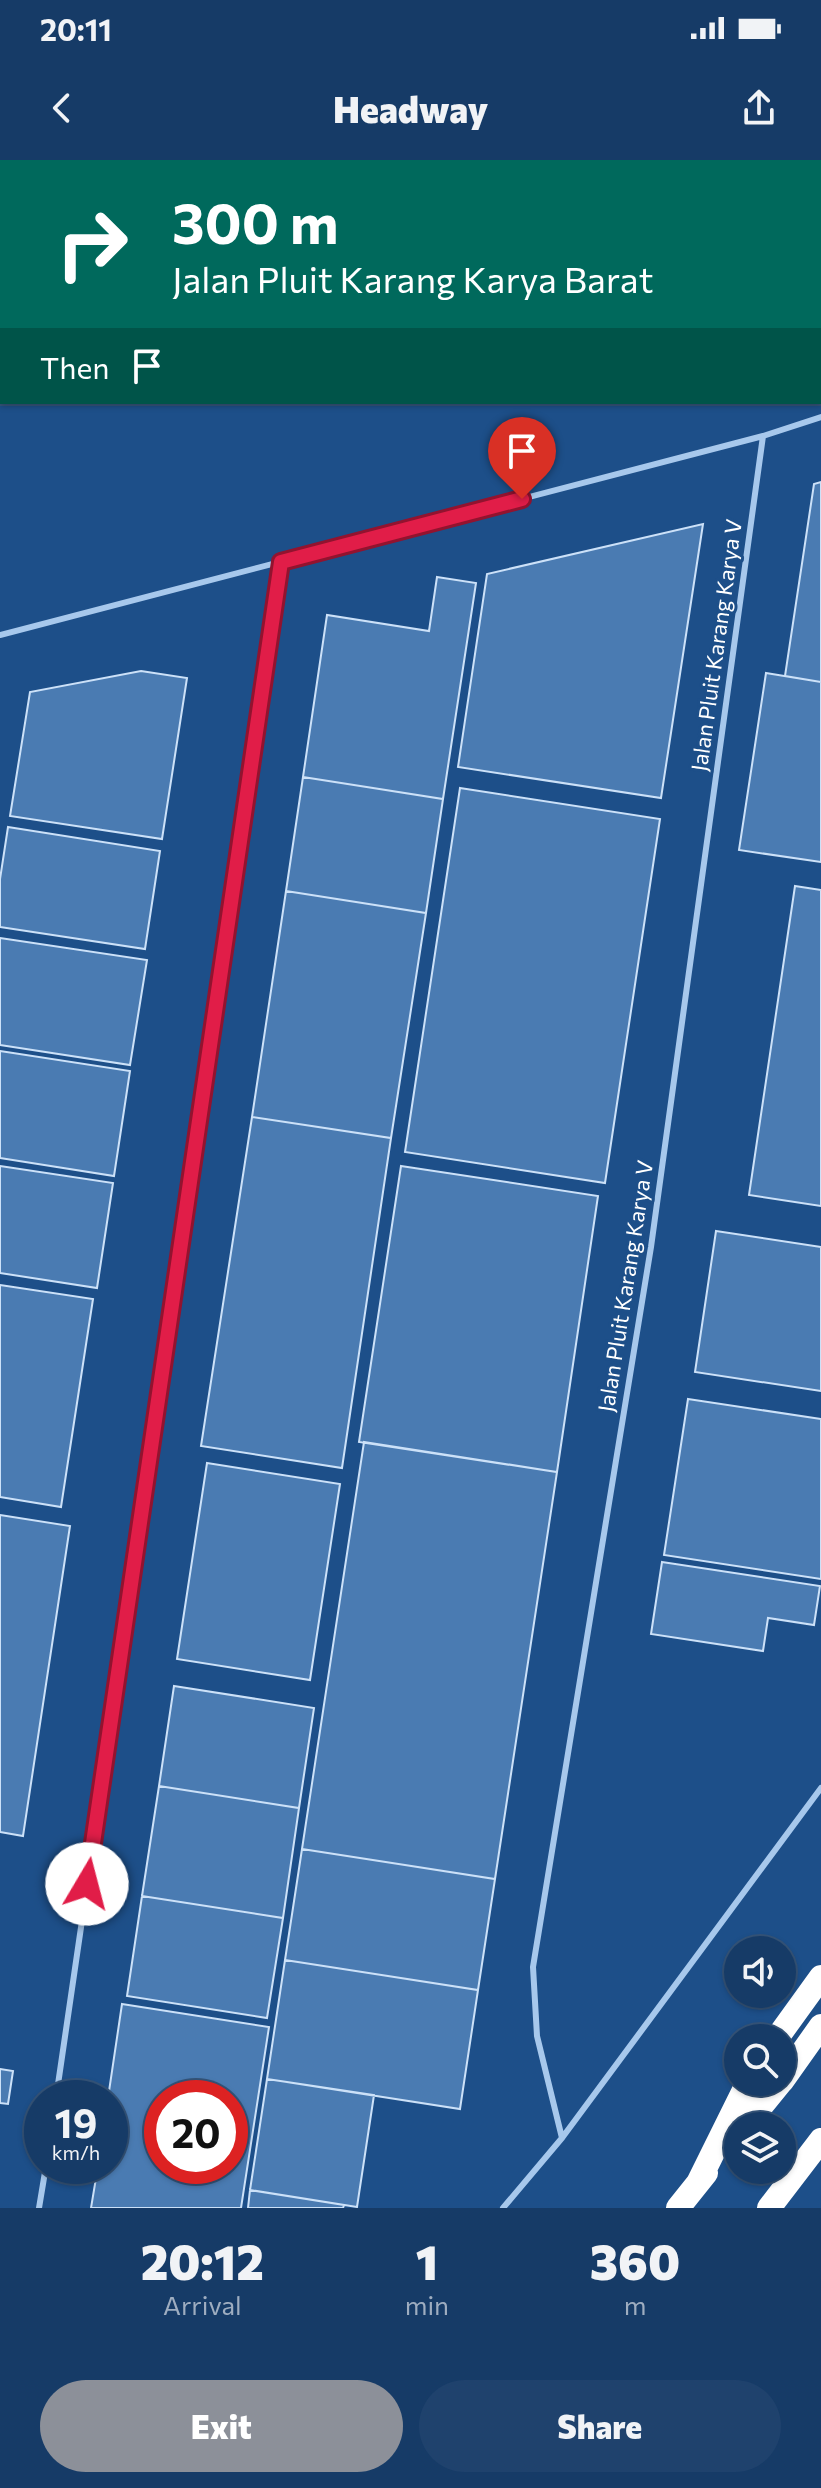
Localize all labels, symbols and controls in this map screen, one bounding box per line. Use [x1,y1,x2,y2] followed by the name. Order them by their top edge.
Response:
[40,10,112,47] text: 20:11
[40,86,84,130] icon: back
[333,86,488,130] text: Headway
[737,86,781,130] icon: share
[172,187,339,256] text: 300 m
[40,192,144,296] icon: right
[172,256,653,300] text: Jalan Pluit Karang Karya Barat
[125,344,169,388] icon: arrive
[40,348,109,385] text: Then
[488,417,556,499] pin
[500,429,544,473] icon: arrive
[685,517,747,773] street label: Jalan Pluit Karang Karya V
[592,1158,658,1414] street label: Jalan Pluit Karang Karya V
[45,1842,129,1926] position arrow
[724,1936,796,2184] map controls
[724,1936,796,2008] button: sound
[724,2024,796,2096] button: search
[144,2080,248,2184] speed limit sign: 20
[55,2097,97,2146] text: 19
[724,2112,796,2184] button: layers
[52,2140,100,2164] text: km/h
[141,2231,264,2290] text: 20:12
[416,2231,438,2290] text: 1
[590,2231,680,2290] text: 360
[163,2289,242,2320] text: Arrival
[405,2289,449,2320] text: min
[624,2289,646,2320] text: m
[40,2380,403,2472] button: Exit
[419,2380,781,2472] button: Share

